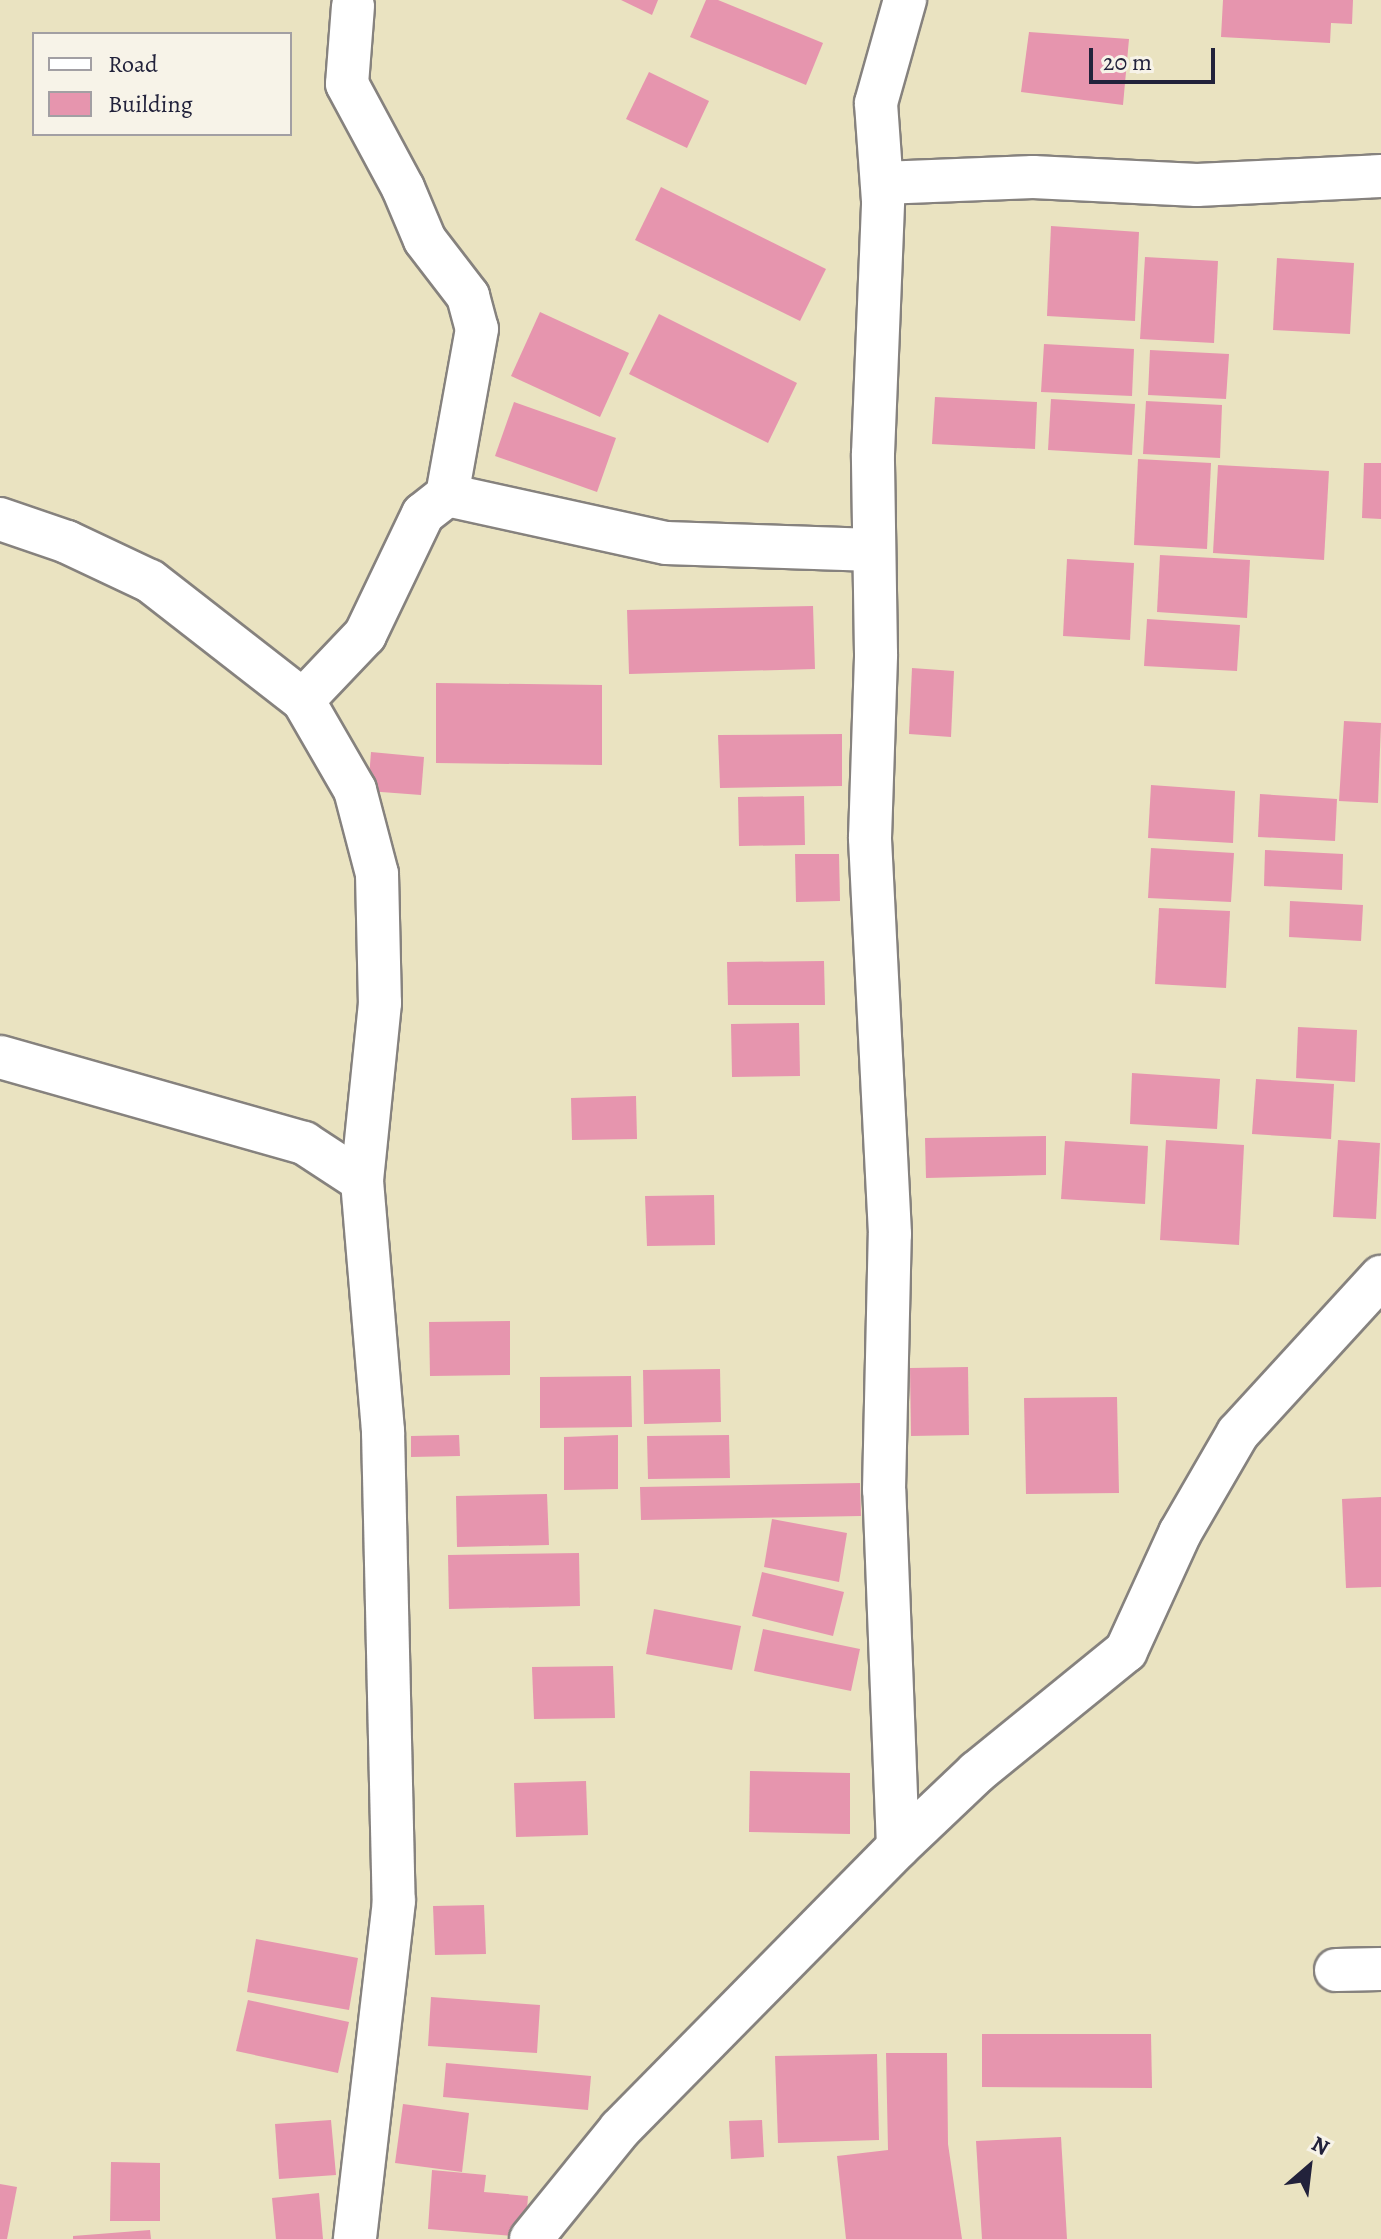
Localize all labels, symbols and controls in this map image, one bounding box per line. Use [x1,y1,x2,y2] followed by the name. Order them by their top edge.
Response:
[32,32,292,136] legend
[1093,32,1219,82] scale bar
[1103,46,1152,78] text: 20 m
[108,48,158,80] text: Road
[108,88,193,120] text: Building
[1269,2127,1349,2207] north arrow
[1306,2129,1334,2163] text: N

